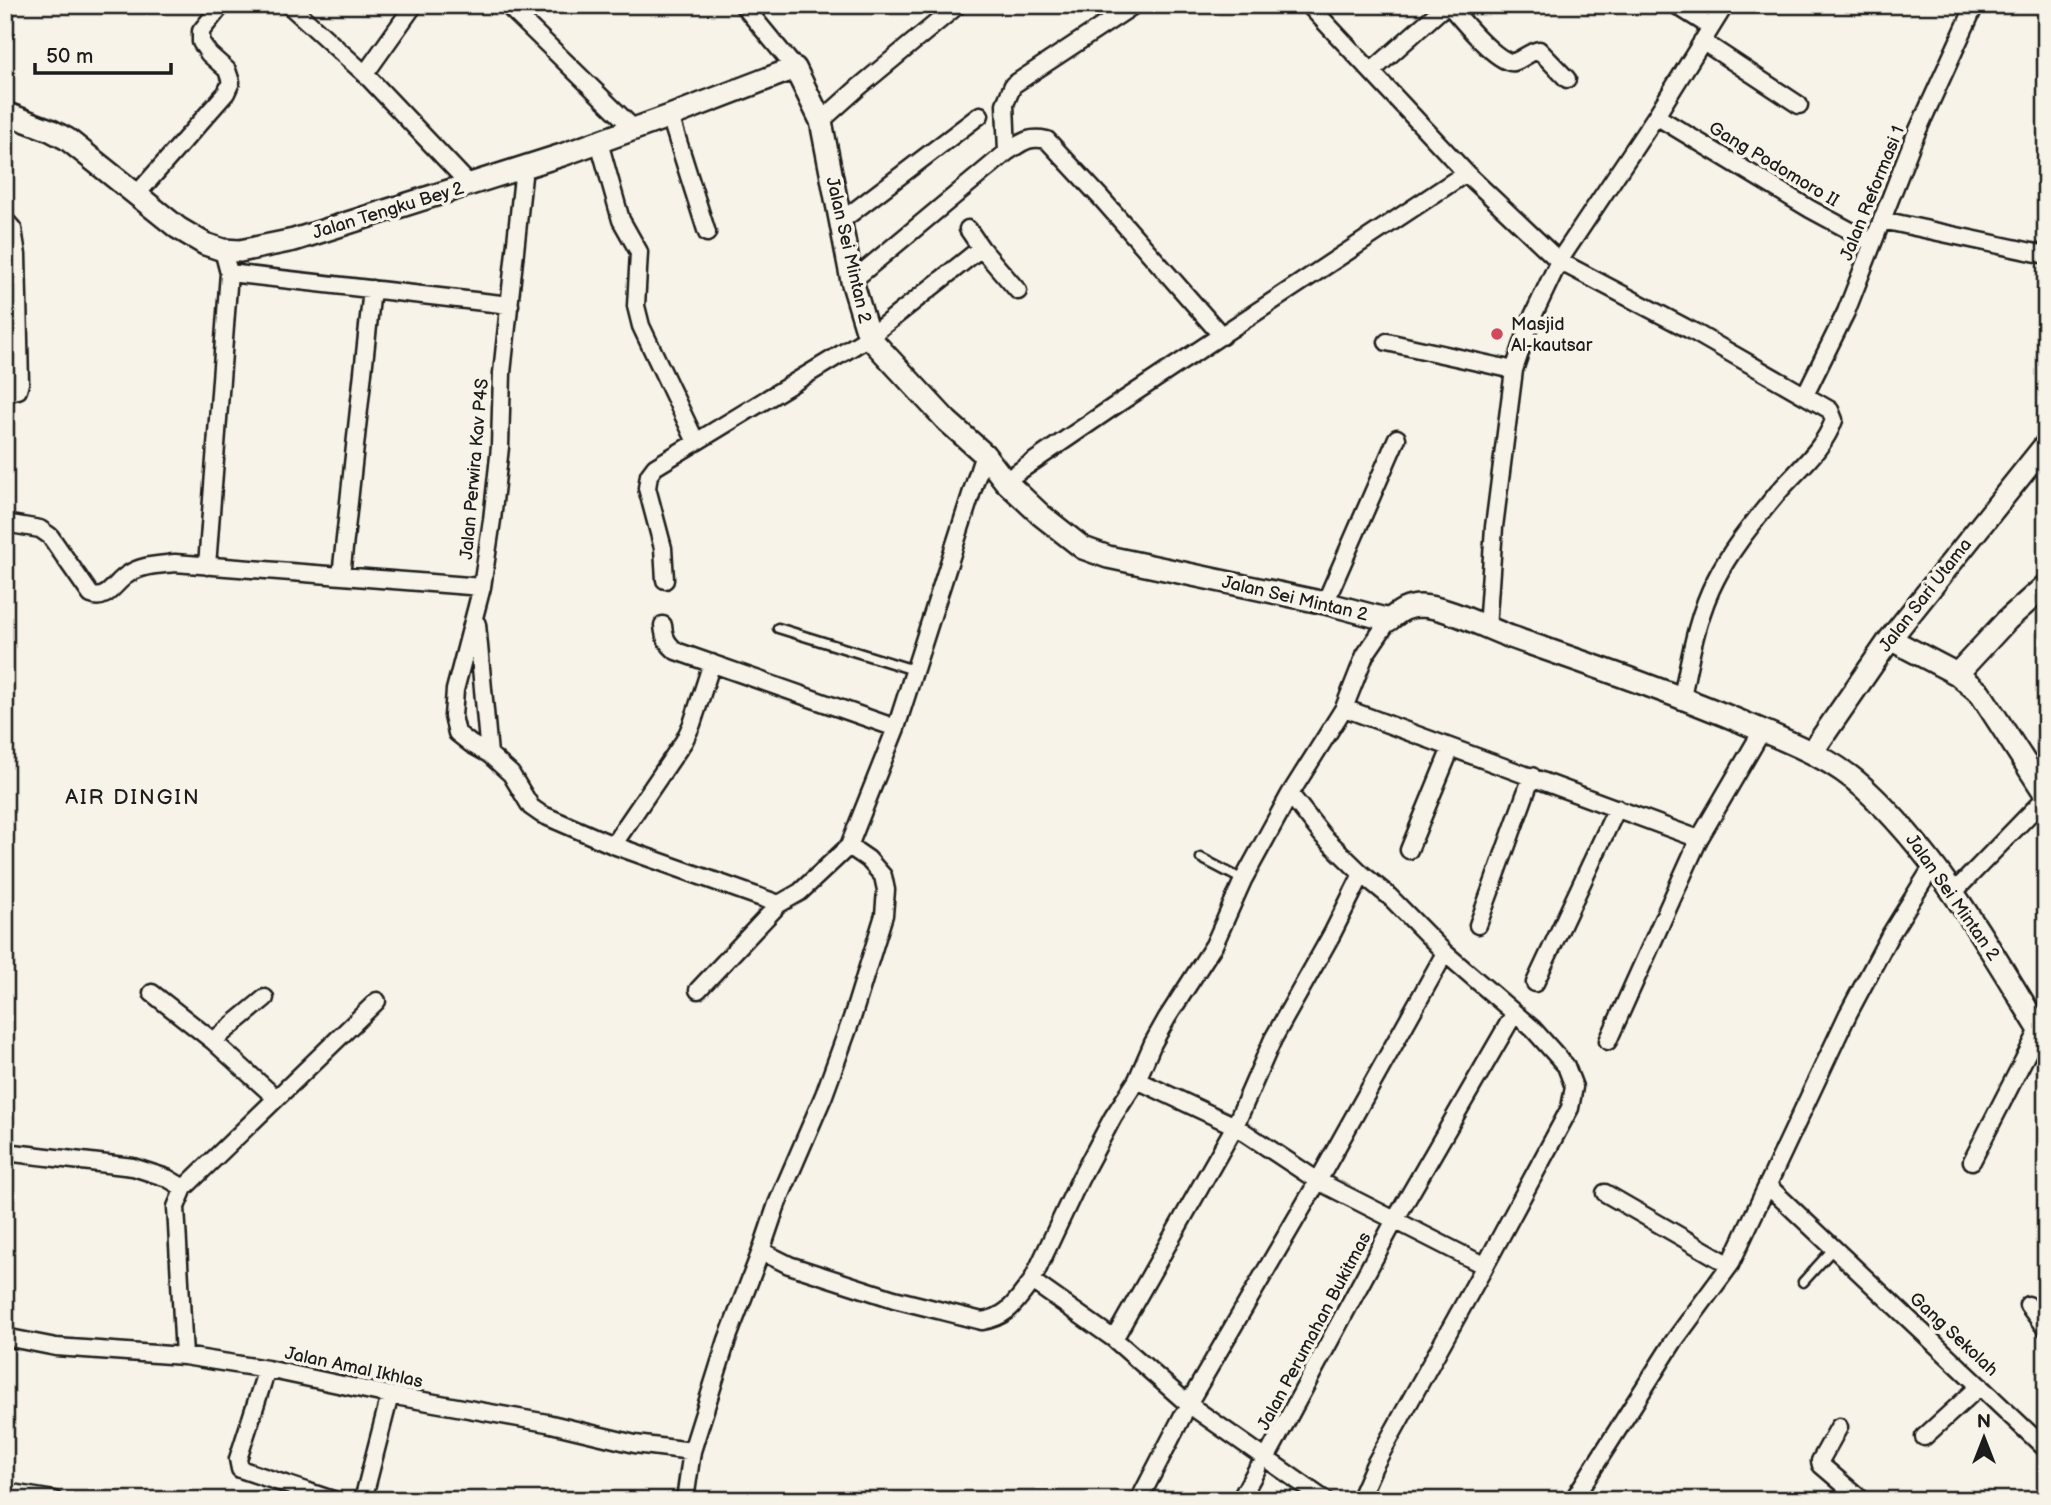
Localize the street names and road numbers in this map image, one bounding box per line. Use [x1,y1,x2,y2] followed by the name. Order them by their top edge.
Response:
[1705,117,1843,212] street label: Gang Podomoro II
[1836,123,1909,264] street label: Jalan Reformasi 1
[821,175,876,326] street label: Jalan Sei Mintan 2
[310,177,467,243] street label: Jalan Tengku Bey 2
[456,377,493,561] street label: Jalan Perwira Kav P4S
[1875,534,1976,656] street label: Jalan Sari Utama
[1220,571,1370,626] street label: Jalan Sei Mintan 2
[1901,830,2004,965] street label: Jalan Sei Mintan 2
[1253,1229,1376,1434] street label: Jalan Perumahan Bukitmas
[1905,1288,2002,1381] street label: Gang Sekolah
[283,1343,425,1392] street label: Jalan Amal Ikhlas

